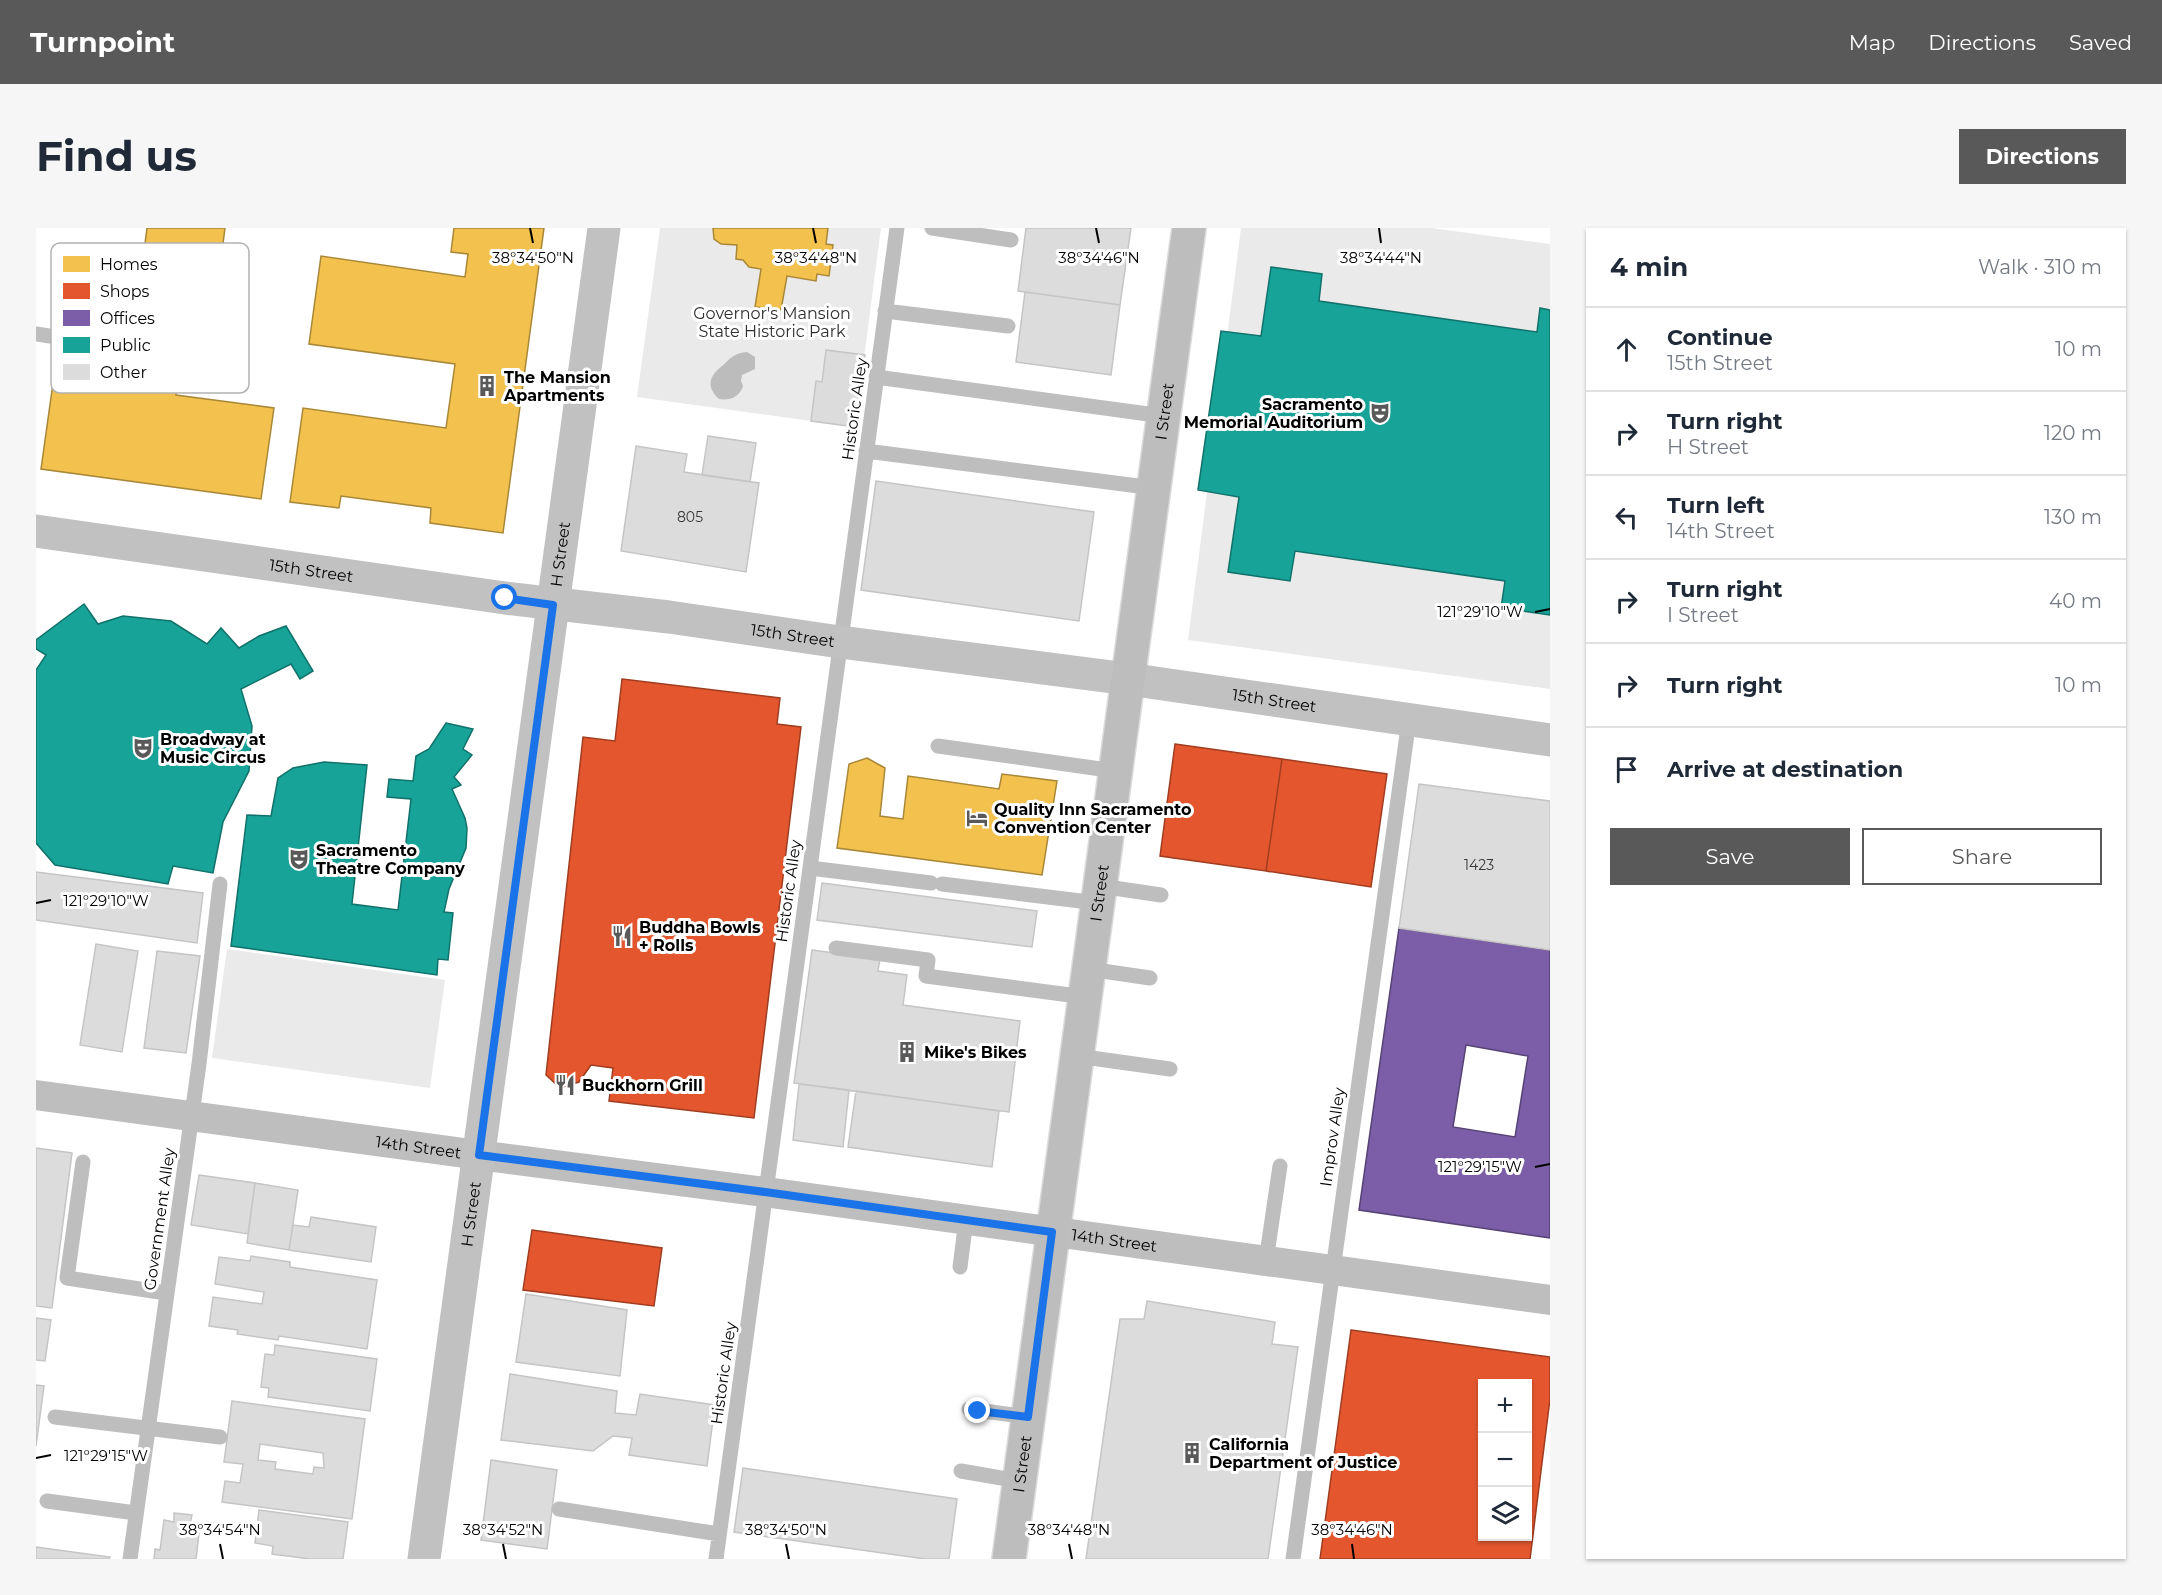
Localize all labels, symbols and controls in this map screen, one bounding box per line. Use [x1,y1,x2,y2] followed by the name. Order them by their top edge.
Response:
[30,25,175,59] text: Turnpoint
[1849,30,1895,55] text: Map
[1928,30,2036,55] text: Directions
[2069,30,2132,55] text: Saved
[1959,129,2126,184] button: Directions
[36,130,197,182] text: Find us
[51,243,249,393] legend
[492,248,574,267] text: 38°34'50"N
[775,248,857,267] text: 38°34'48"N
[1058,248,1140,267] text: 38°34'46"N
[1340,248,1422,267] text: 38°34'44"N
[1610,251,1688,283] text: 4 min
[100,255,158,274] text: Homes
[1978,255,2102,279] text: Walk · 310 m
[100,282,150,301] text: Shops
[693,304,851,341] park label: Governor's Mansion State Historic Park
[100,309,155,328] text: Offices
[1667,324,1773,351] text: Continue
[1610,333,1643,366] icon: ahead
[100,336,151,355] text: Public
[2055,337,2102,361] text: 10 m
[1667,351,1773,375] text: 15th Street
[838,356,871,462] street label: Historic Alley
[100,363,147,382] text: Other
[503,368,611,405] place label: The Mansion Apartments
[475,374,499,398] building icon: The Mansion Apartments
[1151,381,1178,441] street label: I Street
[1184,395,1363,432] place label: Sacramento Memorial Auditorium
[1368,401,1392,425] theatre icon: Sacramento Memorial Auditorium
[1667,408,1782,435] text: Turn right
[1610,417,1643,450] icon: right
[2044,421,2102,445] text: 120 m
[1667,435,1749,459] text: H Street
[1667,492,1765,519] text: Turn left
[1610,501,1643,534] icon: left
[2044,505,2102,529] text: 130 m
[677,508,703,526] house number: 805
[1667,519,1775,543] text: 14th Street
[547,520,574,588] street label: H Street
[268,555,355,586] street label: 15th Street
[1667,576,1782,603] text: Turn right
[491,584,517,610] route start
[1610,585,1643,618] icon: right
[2049,589,2102,613] text: 40 m
[1437,602,1523,621] text: 121°29'10"W
[1667,603,1739,627] text: I Street
[749,620,837,651] street label: 15th Street
[1610,669,1643,702] icon: right
[1667,672,1782,699] text: Turn right
[2055,673,2102,697] text: 10 m
[1231,685,1318,716] street label: 15th Street
[160,730,266,767] place label: Broadway at Music Circus
[131,736,155,760] theatre icon: Broadway at Music Circus
[1610,753,1643,786] icon: arrive
[1667,756,1903,783] text: Arrive at destination
[994,800,1191,837] place label: Quality Inn Sacramento Convention Center
[965,806,989,830] hotel icon: Quality Inn Sacramento Convention Center
[1610,828,1850,885] button: Save
[1862,828,2102,885] button: Share
[772,838,805,944] street label: Historic Alley
[316,841,465,878] place label: Sacramento Theatre Company
[287,847,311,871] theatre icon: Sacramento Theatre Company
[1464,856,1494,874] house number: 1423
[1086,863,1113,923] street label: I Street
[63,891,149,910] text: 121°29'10"W
[639,918,761,955] place label: Buddha Bowls + Rolls
[610,924,634,948] restaurant icon: Buddha Bowls + Rolls
[895,1040,919,1064] building icon: Mike's Bikes
[924,1043,1027,1062] place label: Mike's Bikes
[553,1073,577,1097] restaurant icon: Buckhorn Grill
[582,1076,703,1095] place label: Buckhorn Grill
[1316,1086,1349,1188] street label: Improv Alley
[374,1132,463,1163] street label: 14th Street
[140,1146,179,1292] street label: Government Alley
[1438,1157,1522,1176] text: 121°29'15"W
[457,1180,485,1248] street label: H Street
[1070,1225,1159,1256] street label: 14th Street
[707,1320,740,1426] street label: Historic Alley
[1478,1379,1532,1541] map controls
[1478,1379,1532,1433] button: +
[964,1397,990,1423] route end
[1478,1433,1532,1487] button: −
[1009,1434,1036,1494] street label: I Street
[1209,1435,1397,1472] place label: California Department of Justice
[1180,1441,1204,1465] building icon: California Department of Justice
[64,1446,148,1465] text: 121°29'15"W
[1478,1487,1532,1541] button: layers
[179,1520,261,1539] text: 38°34'54"N
[463,1520,543,1539] text: 38°34'52"N
[745,1520,827,1539] text: 38°34'50"N
[1028,1520,1110,1539] text: 38°34'48"N
[1311,1520,1393,1539] text: 38°34'46"N

